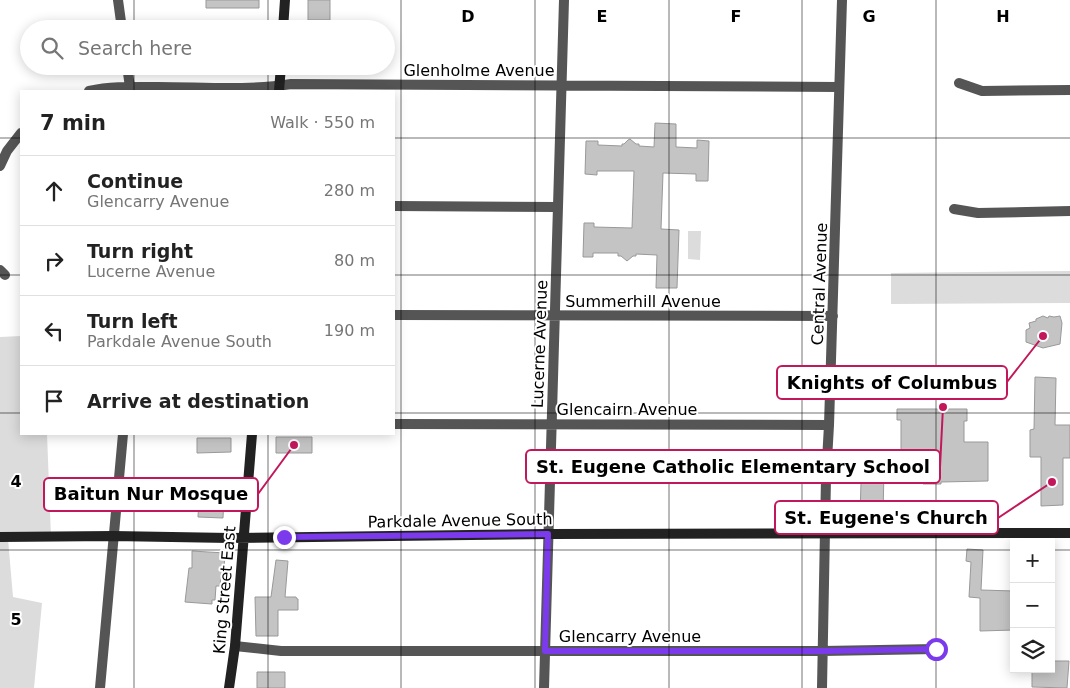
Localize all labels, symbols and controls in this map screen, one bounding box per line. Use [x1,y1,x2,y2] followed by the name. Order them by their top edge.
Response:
[461,7,475,26] text: D
[597,7,607,26] text: E
[731,7,741,26] text: F
[862,7,876,26] text: G
[996,7,1010,26] text: H
[20,20,395,75] search box
[38,34,66,62] icon: search
[78,37,192,59] text: Search here
[403,61,555,80] street label: Glenholme Avenue
[40,111,106,135] text: 7 min
[270,113,375,132] text: Walk · 550 m
[87,170,183,192] text: Continue
[40,177,68,205] icon: ahead
[324,181,375,200] text: 280 m
[87,192,229,211] text: Glencarry Avenue
[808,222,831,346] street label: Central Avenue
[87,240,193,262] text: Turn right
[40,247,68,275] icon: right
[334,251,375,270] text: 80 m
[87,262,215,281] text: Lucerne Avenue
[528,280,551,408] street label: Lucerne Avenue
[565,292,721,311] street label: Summerhill Avenue
[87,310,178,332] text: Turn left
[40,317,68,345] icon: left
[324,321,375,340] text: 190 m
[87,332,272,351] text: Parkdale Avenue South
[777,366,1007,399] callout: Knights of Columbus
[787,372,997,393] text: Knights of Columbus
[40,387,68,415] icon: arrive
[87,390,309,412] text: Arrive at destination
[557,400,697,419] street label: Glencairn Avenue
[526,450,940,483] callout: St. Eugene Catholic Elementary School
[536,456,930,477] text: St. Eugene Catholic Elementary School
[10,472,22,491] text: 4
[44,478,258,511] callout: Baitun Nur Mosque
[54,483,248,504] text: Baitun Nur Mosque
[775,501,998,534] callout: St. Eugene's Church
[784,507,988,528] text: St. Eugene's Church
[367,509,553,532] street label: Parkdale Avenue South
[209,525,240,655] street label: King Street East
[273,526,296,549] route end
[1010,538,1055,673] map controls
[1010,538,1055,583] button: +
[1010,583,1055,628] button: −
[10,610,22,629] text: 5
[559,627,701,646] street label: Glencarry Avenue
[1010,628,1055,673] button: layers
[925,638,948,661] route start

